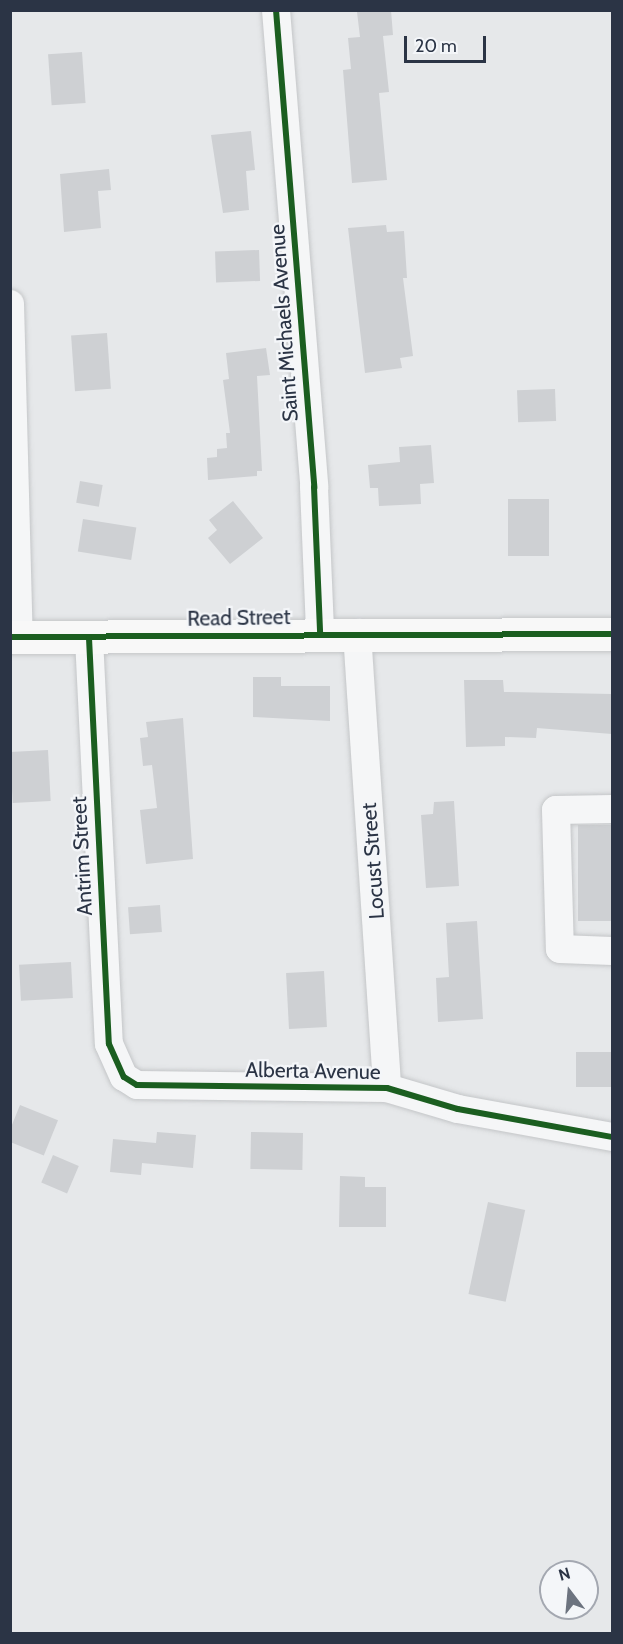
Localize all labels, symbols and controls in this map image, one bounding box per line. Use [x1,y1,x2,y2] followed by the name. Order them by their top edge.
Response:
[407,24,490,62] scale bar
[415,35,457,57] text: 20 m
[265,223,303,423] street label: Saint Michaels Avenue
[187,604,291,632] street label: Read Street
[66,796,98,916] street label: Antrim Street
[356,802,390,920] street label: Locust Street
[245,1057,381,1085] street label: Alberta Avenue
[539,1560,599,1620] north arrow
[556,1563,573,1585] text: N

